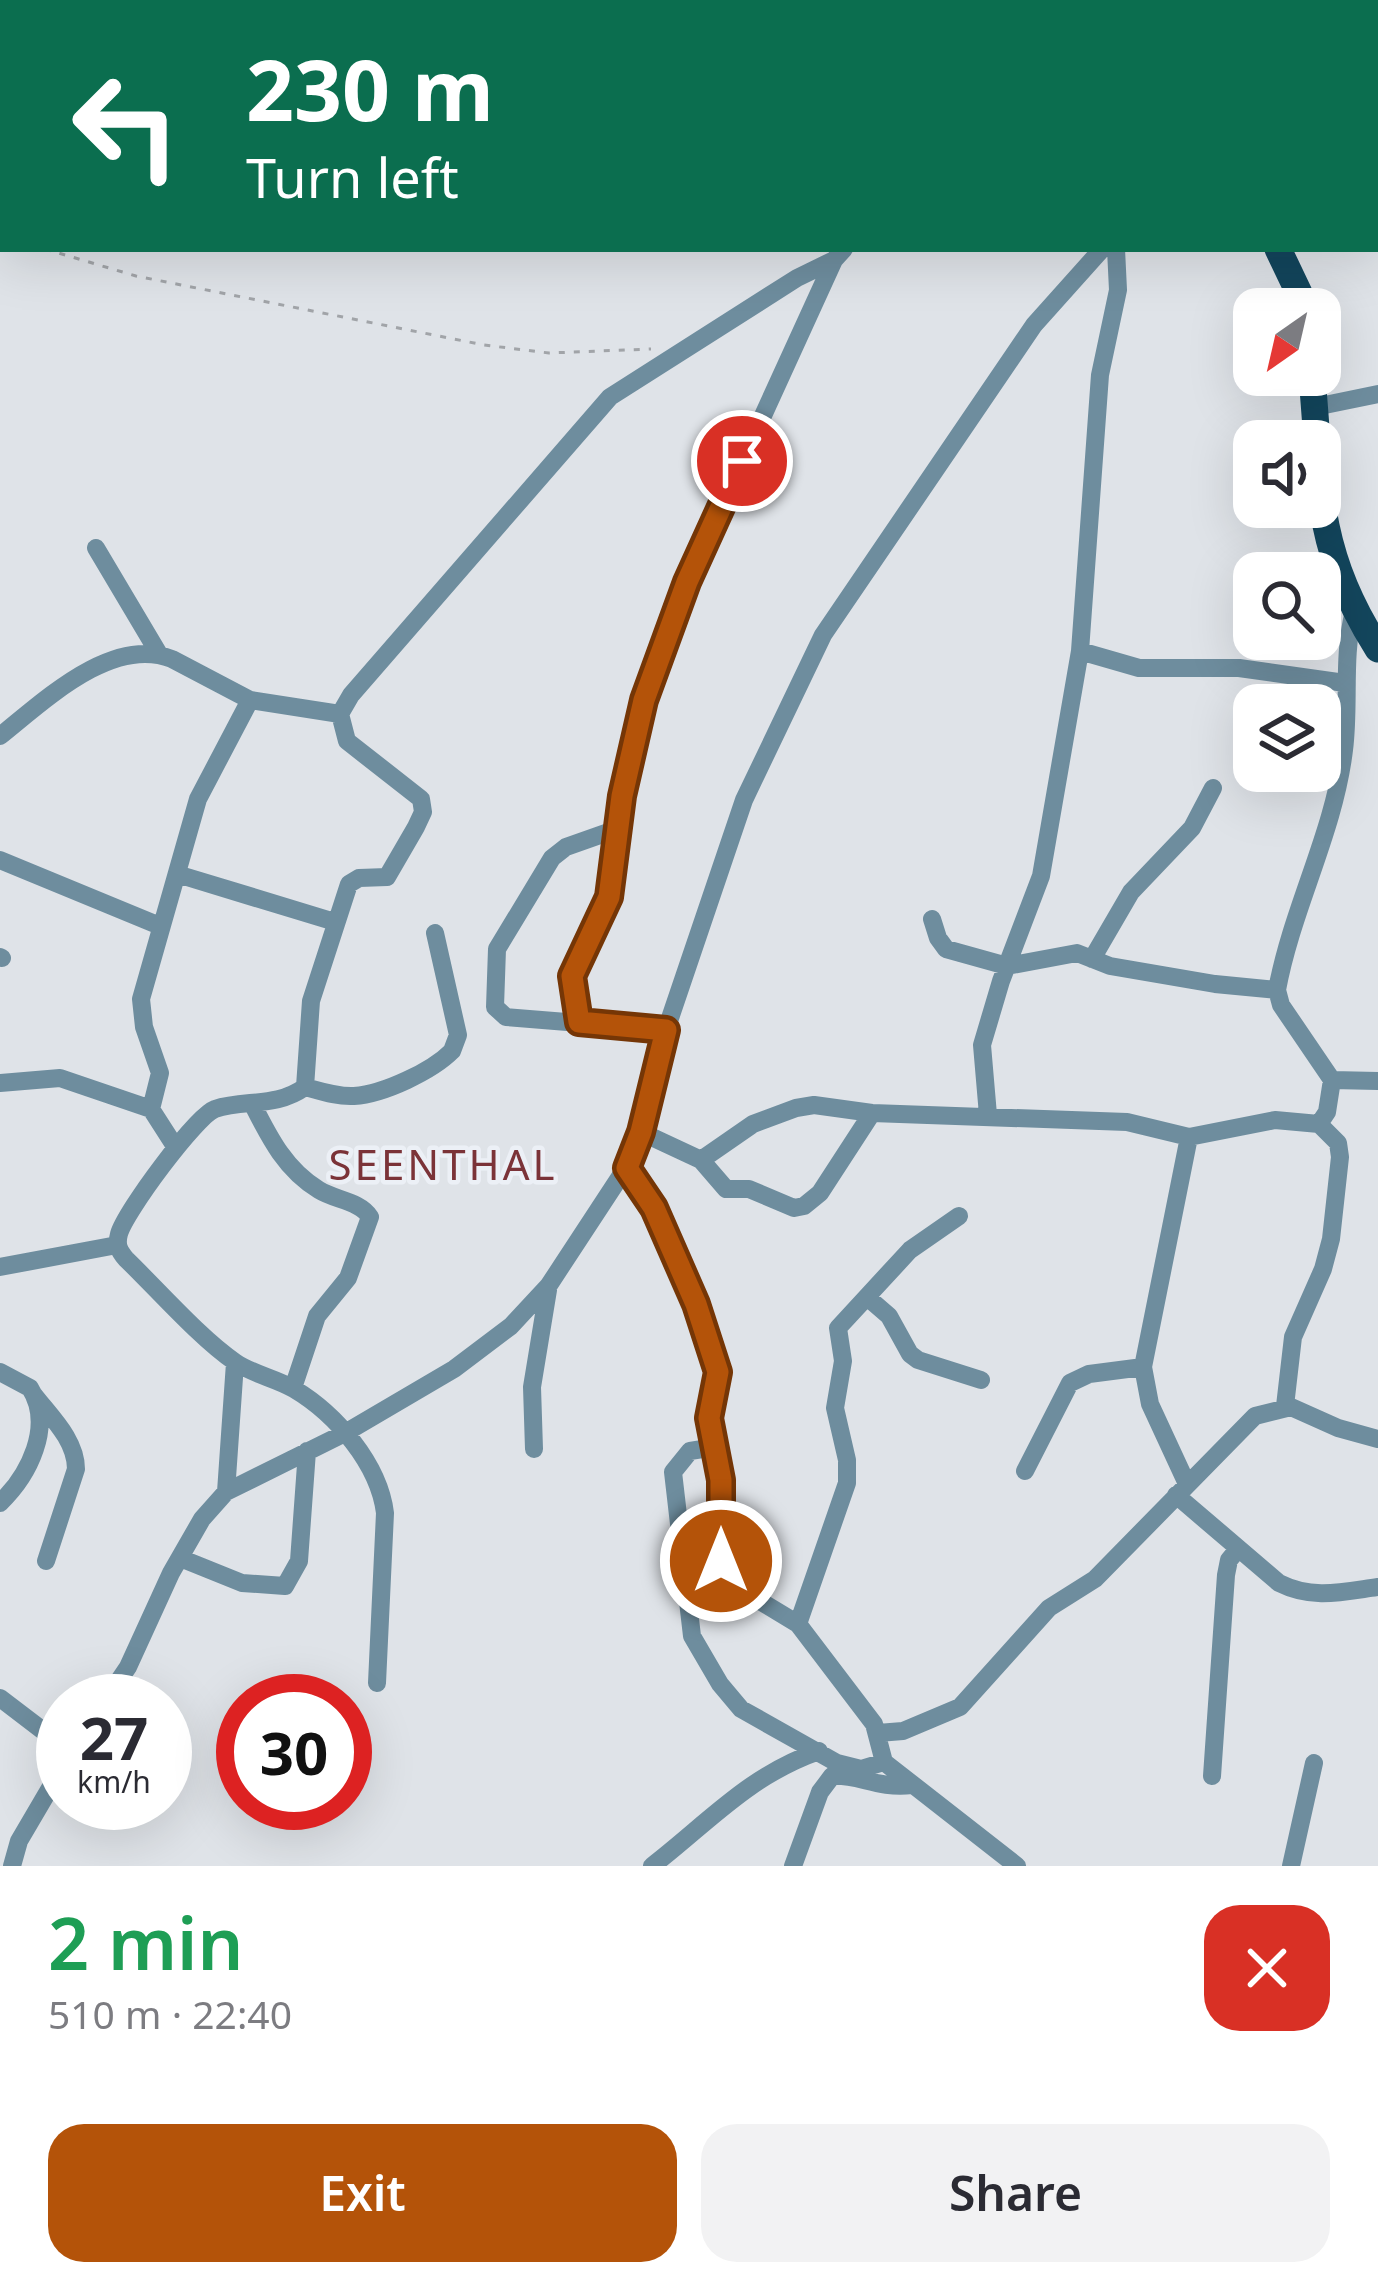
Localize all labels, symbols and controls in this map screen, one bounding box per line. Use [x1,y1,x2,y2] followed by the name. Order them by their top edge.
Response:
[246,31,494,146] text: 230 m
[48,48,204,204] icon: left
[246,140,459,214] text: Turn left
[1233,288,1341,396] north arrow
[1233,288,1341,792] map controls
[691,410,793,512] pin
[1233,420,1341,528] button: sound
[709,428,775,494] icon: arrive
[1233,552,1341,660] button: search
[1233,684,1341,792] button: layers
[328,1135,558,1192] district label: SEENTHAL
[658,1498,784,1624] position arrow
[216,1674,372,1830] speed limit sign: 30
[80,1696,148,1778] text: 27
[77,1761,151,1802] text: km/h
[48,1893,243,1991] text: 2 min
[1204,1905,1330,2031] button: close
[48,1987,292,2040] text: 510 m · 22:40
[48,2124,677,2262] button: Exit
[701,2124,1330,2262] button: Share

